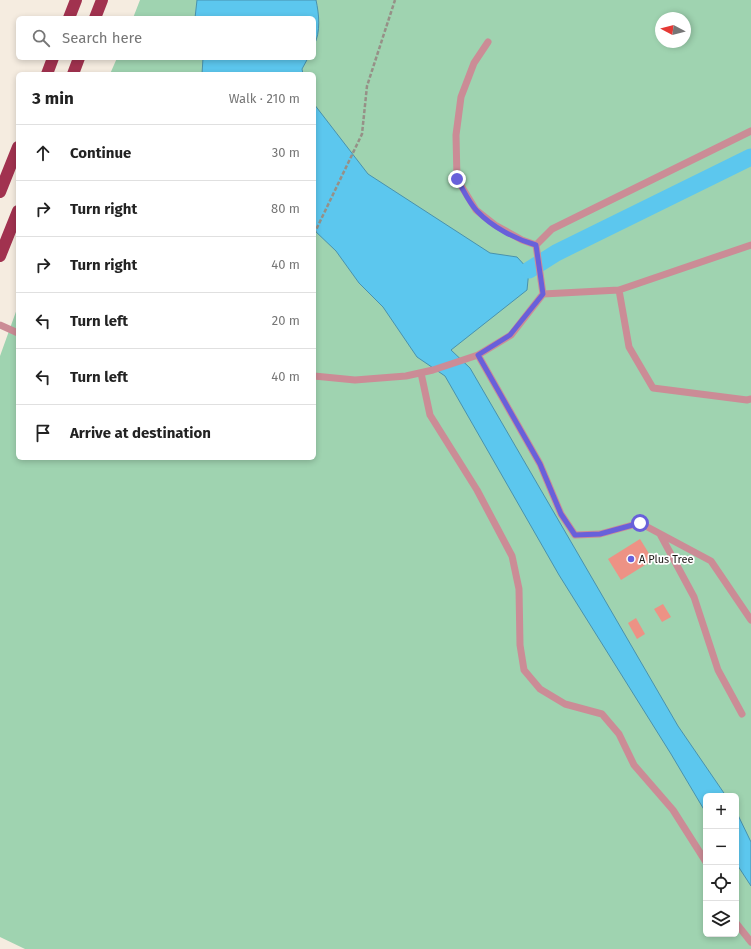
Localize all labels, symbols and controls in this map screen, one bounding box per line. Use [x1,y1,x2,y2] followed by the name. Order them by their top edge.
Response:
[655,12,691,48] north arrow
[16,16,316,60] search box
[30,27,52,49] icon: search
[62,29,142,47] text: Search here
[32,88,74,109] text: 3 min
[229,91,300,106] text: Walk · 210 m
[32,142,54,164] icon: ahead
[70,144,131,162] text: Continue
[272,145,300,160] text: 30 m
[448,170,466,188] route end
[32,198,54,220] icon: right
[70,200,137,218] text: Turn right
[271,201,300,216] text: 80 m
[32,254,54,276] icon: right
[70,256,137,274] text: Turn right
[271,257,300,272] text: 40 m
[32,310,54,332] icon: left
[70,312,128,330] text: Turn left
[272,313,300,328] text: 20 m
[32,366,54,388] icon: left
[70,368,128,386] text: Turn left
[271,369,300,384] text: 40 m
[32,422,54,444] icon: arrive
[70,424,211,442] text: Arrive at destination
[631,514,649,532] route start
[639,553,693,566] place label: A Plus Tree
[626,554,636,564] marker: A Plus Tree
[703,793,739,937] map controls
[703,793,739,829] button: +
[703,829,739,865] button: −
[703,865,739,901] button: locate
[703,901,739,937] button: layers

